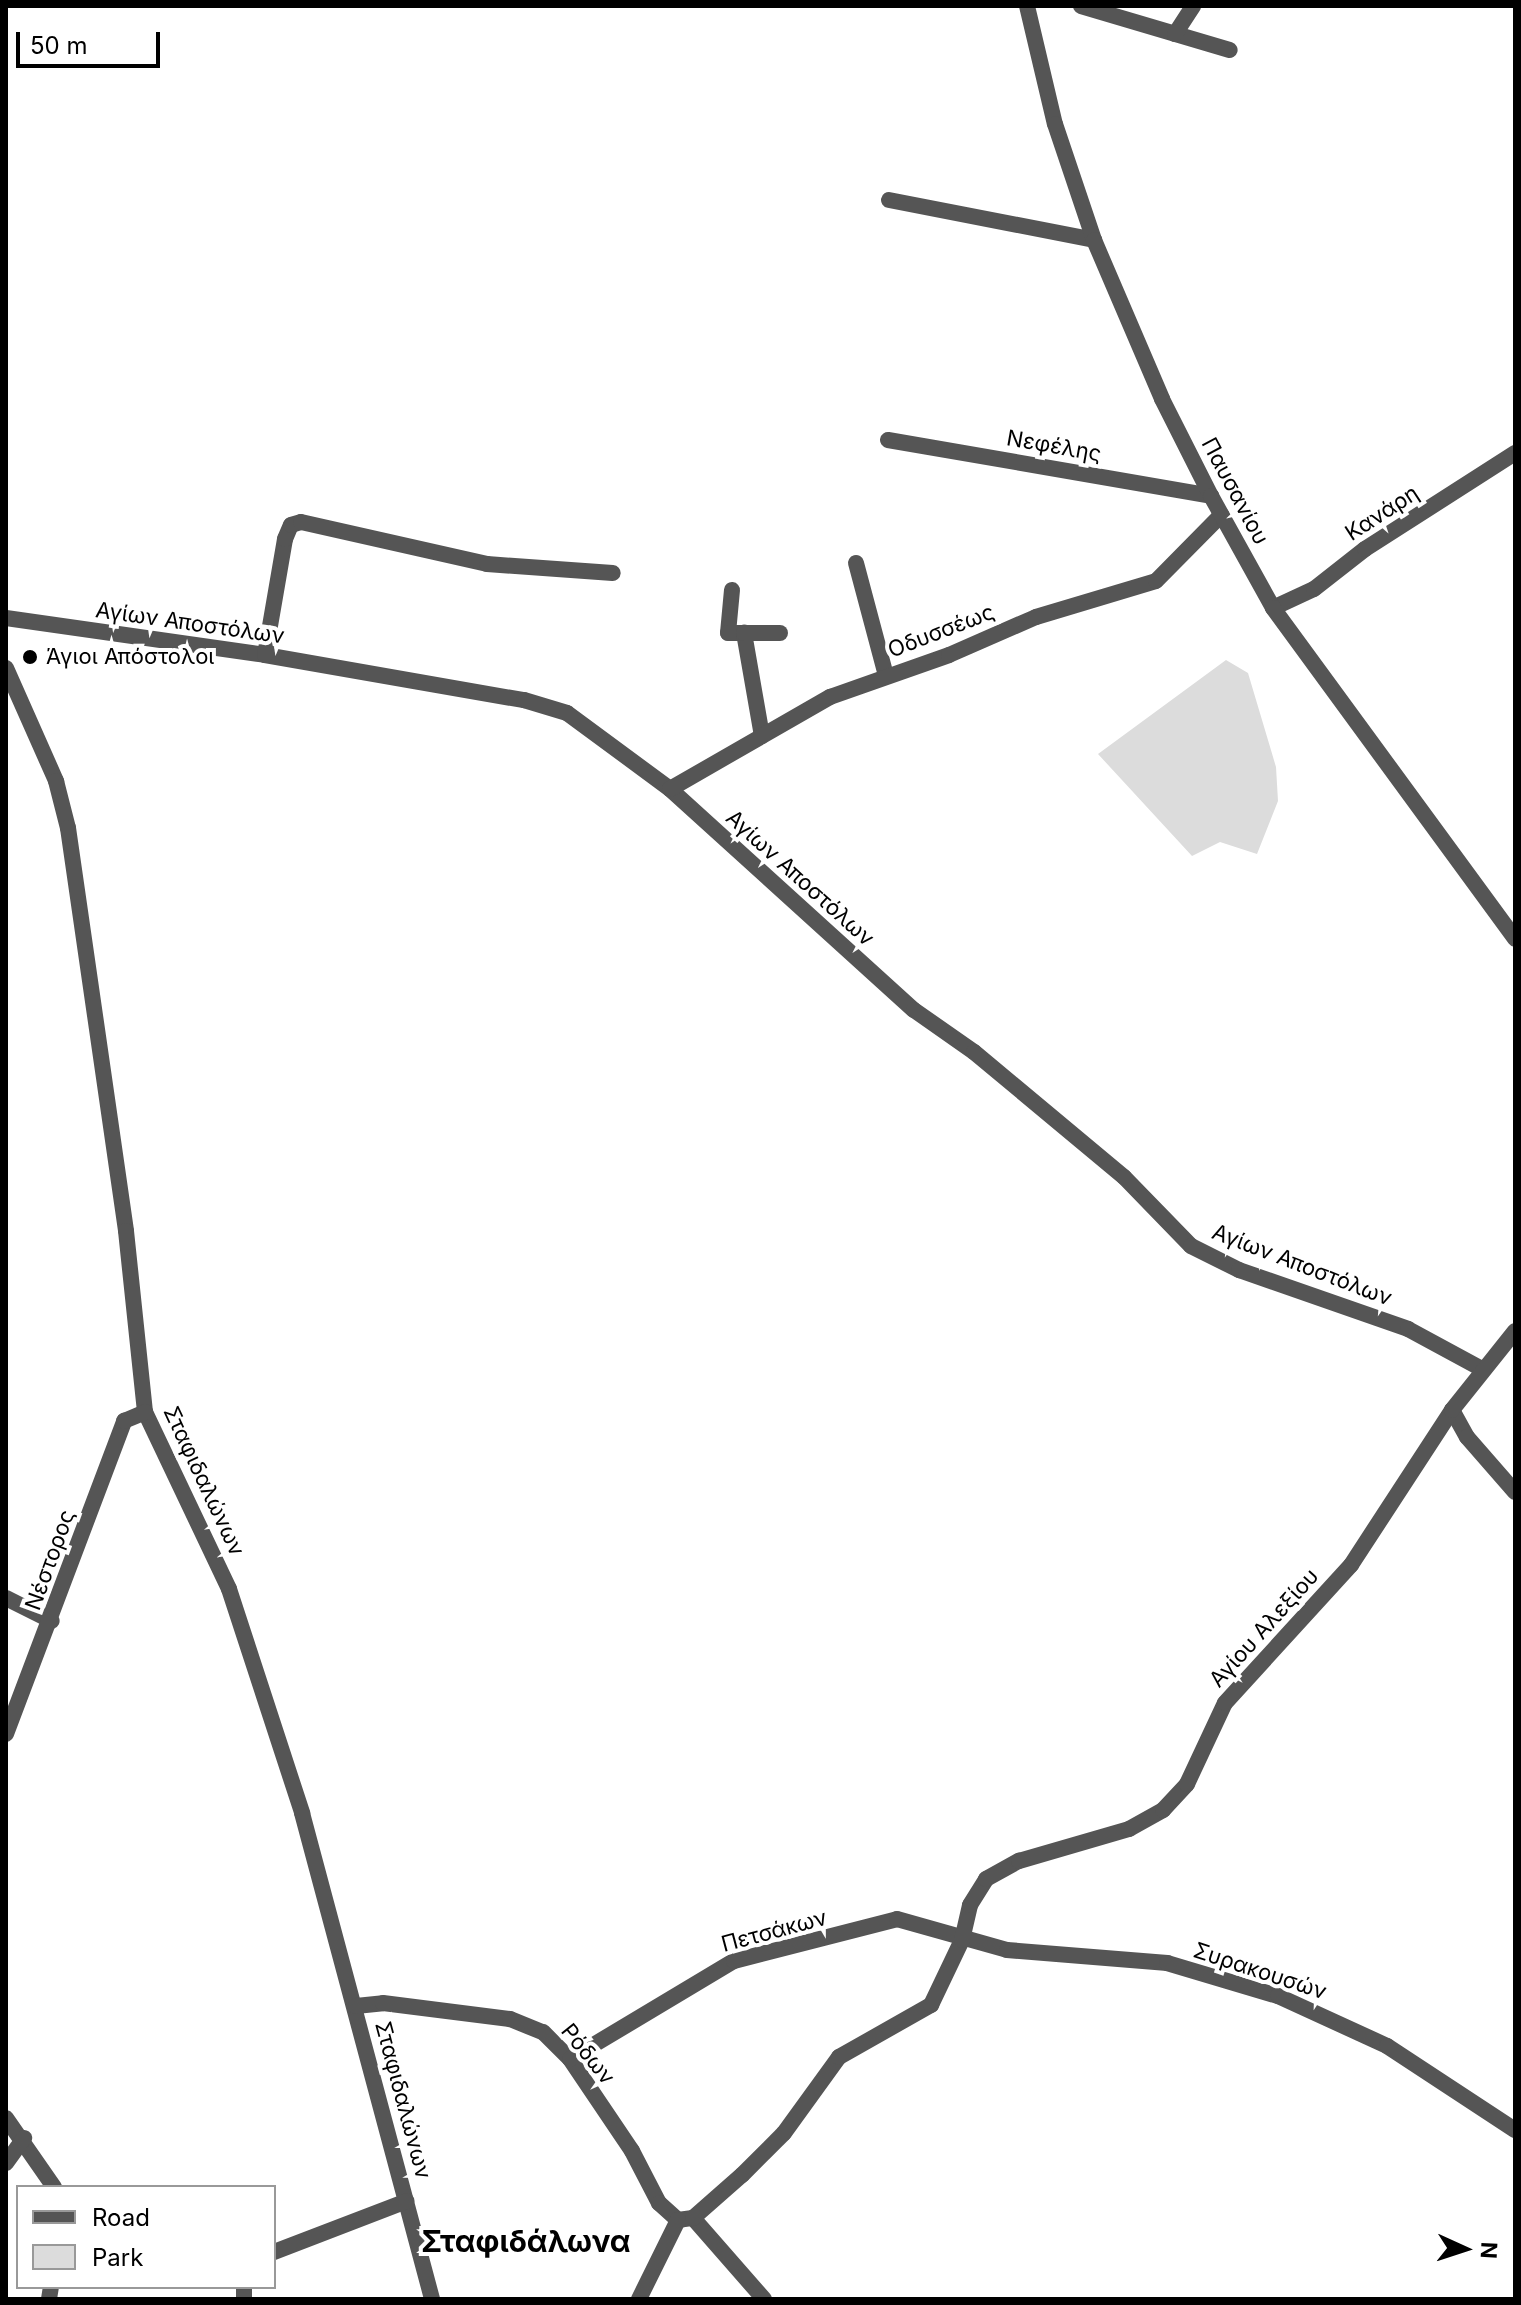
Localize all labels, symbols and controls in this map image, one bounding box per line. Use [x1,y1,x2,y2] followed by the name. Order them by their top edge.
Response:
[20,16,164,66] scale bar
[30,31,88,60] text: 50 m
[1005,425,1103,467] street label: Νεφέλης
[1196,433,1274,549] street label: Παυσανίου
[1340,480,1424,546] street label: Κανάρη
[94,597,286,649] street label: Αγίων Αποστόλων
[884,599,998,663] street label: Οδυσσέως
[46,644,214,670] place label: Άγιοι Απόστολοι
[21,648,39,666] marker: Άγιοι Απόστολοι
[720,805,880,951] street label: Αγίων Αποστόλων
[1208,1219,1396,1311] street label: Αγίων Αποστόλων
[158,1402,250,1560] street label: Σταφιδαλώνων
[20,1506,80,1614] street label: Νέστορος
[1204,1563,1324,1693] street label: Αγίου Αλεξίου
[718,1904,830,1958] street label: Πετσάκων
[1190,1937,1330,2005] street label: Συρακουσών
[369,2018,437,2182] street label: Σταφιδαλώνων
[556,2018,620,2090] street label: Ρόδων
[16,2185,276,2289] legend
[92,2203,150,2232] text: Road
[1425,2209,1505,2289] north arrow
[421,2223,631,2259] district label: Σταφιδάλωνα
[1476,2241,1502,2259] text: N
[92,2243,143,2272] text: Park

